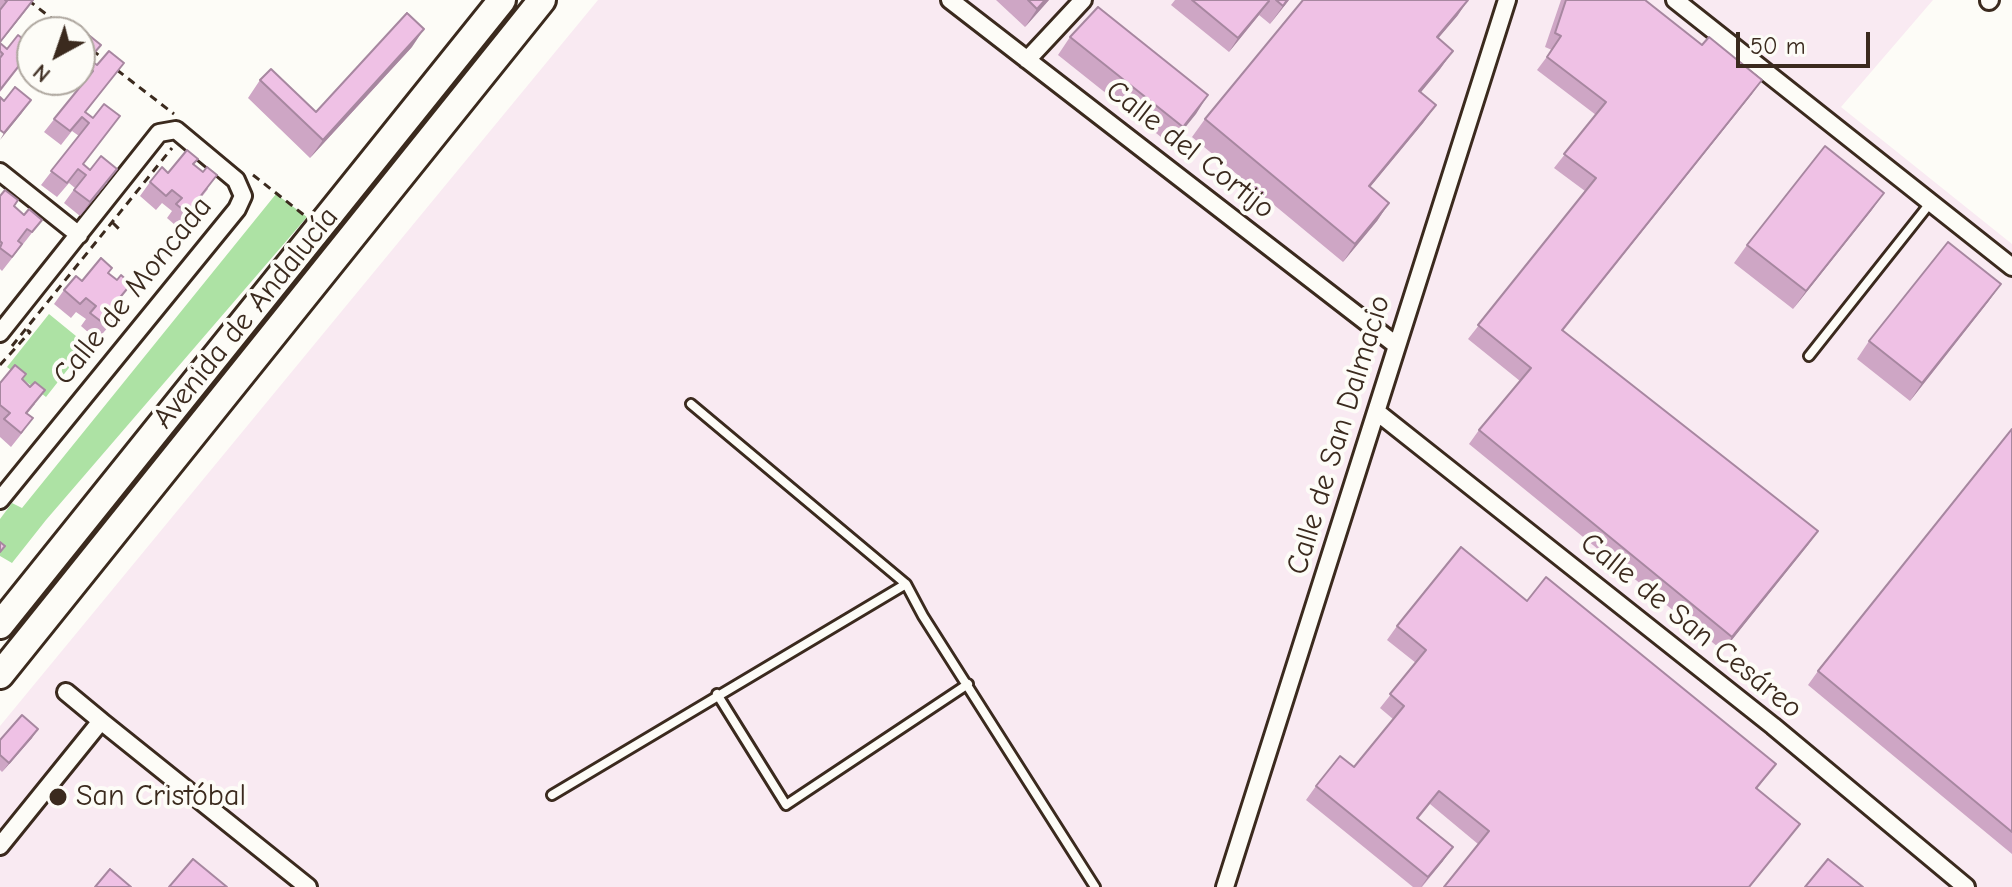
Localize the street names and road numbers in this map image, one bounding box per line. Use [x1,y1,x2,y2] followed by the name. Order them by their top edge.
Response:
[1098,73,1282,227] street label: Calle del Cortijo
[46,190,220,392] street label: Calle de Moncada
[146,200,346,436] street label: Avenida de Andalucía
[1279,291,1399,579] street label: Calle de San Dalmacio
[1573,525,1809,727] street label: Calle de San Cesáreo

